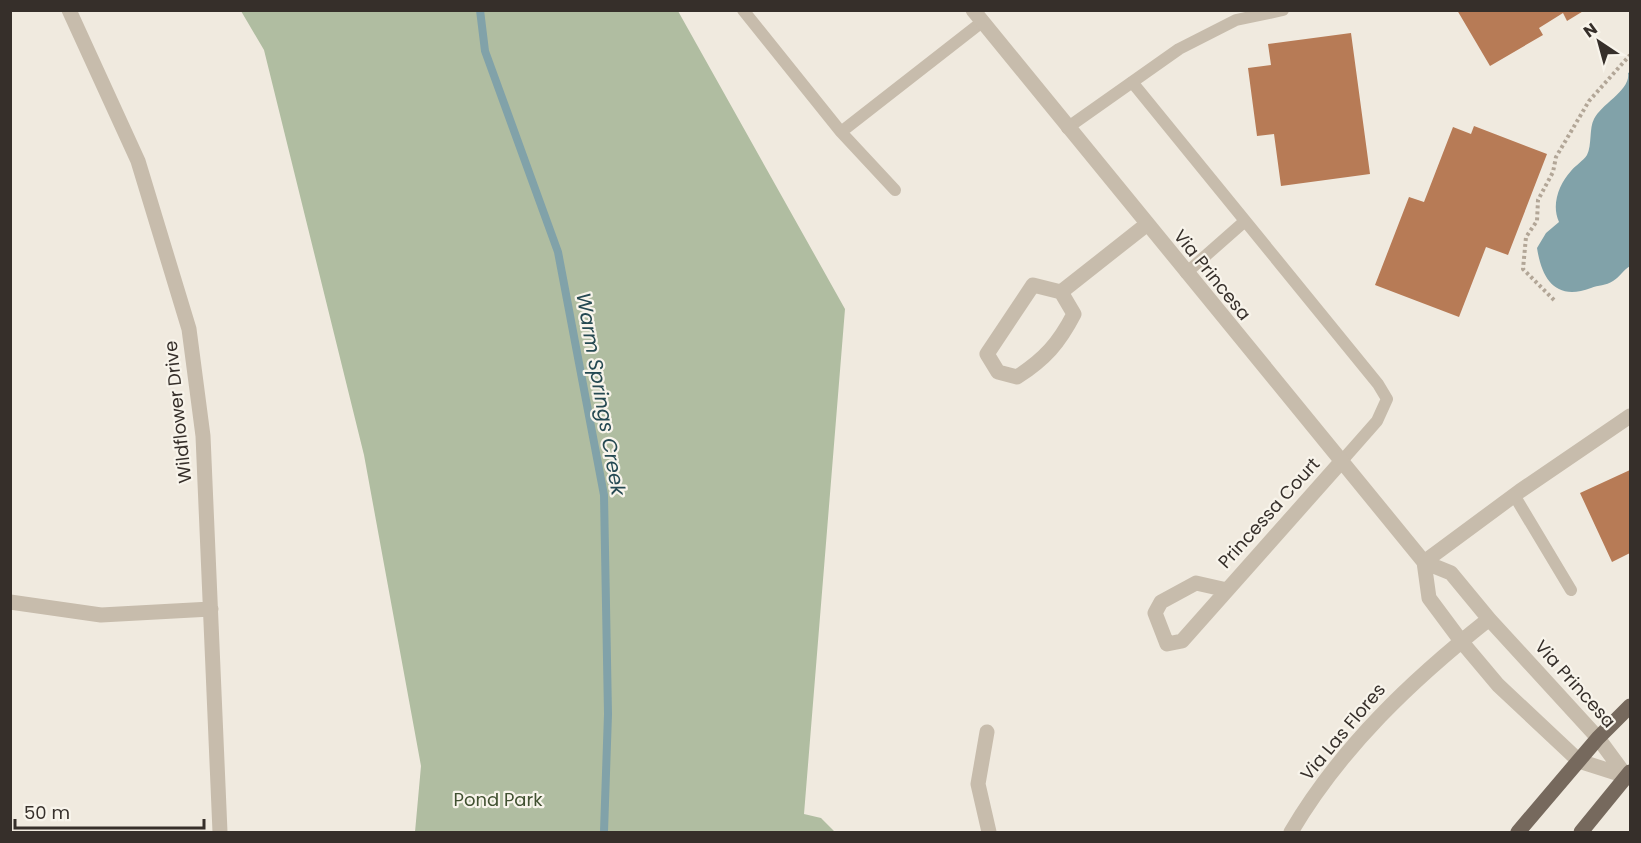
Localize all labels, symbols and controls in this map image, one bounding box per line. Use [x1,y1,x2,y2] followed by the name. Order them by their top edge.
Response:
[1569,12,1629,72] north arrow
[1579,17,1602,43] text: N
[1168,224,1257,325] street label: Via Princesa
[569,290,633,499] water label: Warm Springs Creek
[158,340,197,484] street label: Wildflower Drive
[1212,452,1325,573] street label: Princessa Court
[1529,634,1622,733] street label: Via Princesa
[1294,678,1391,786] street label: Via Las Flores
[453,787,543,812] park label: Pond Park
[15,792,204,830] scale bar
[24,800,70,825] text: 50 m

